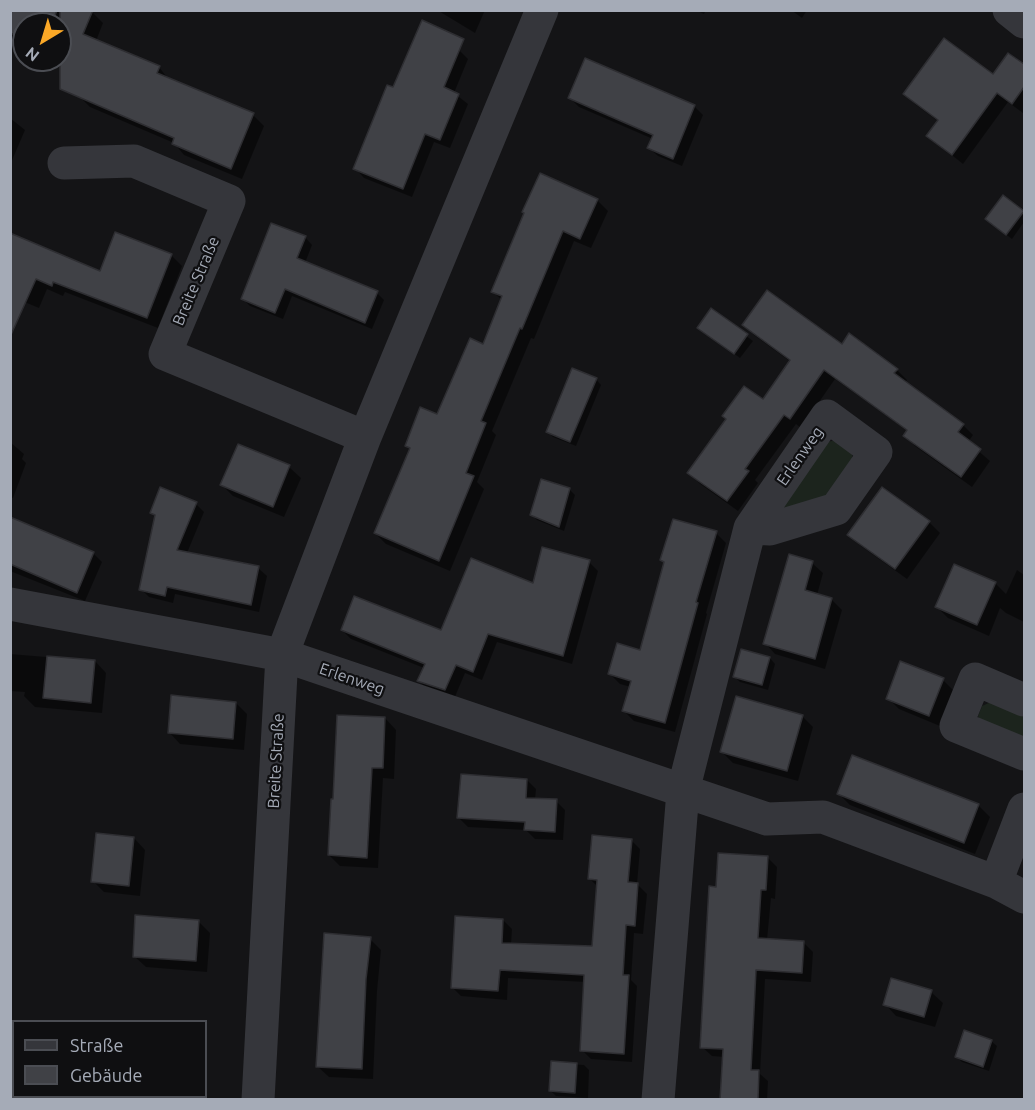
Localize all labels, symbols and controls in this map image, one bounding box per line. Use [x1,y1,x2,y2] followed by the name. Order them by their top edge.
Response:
[12,12,72,72] north arrow
[22,44,42,65] text: N
[169,233,223,329] street label: Breite Straße
[773,423,827,489] street label: Erlenweg
[317,659,387,699] street label: Erlenweg
[264,713,288,809] street label: Breite Straße
[12,1020,207,1098] legend
[70,1035,123,1055] text: Straße
[70,1065,142,1085] text: Gebäude

